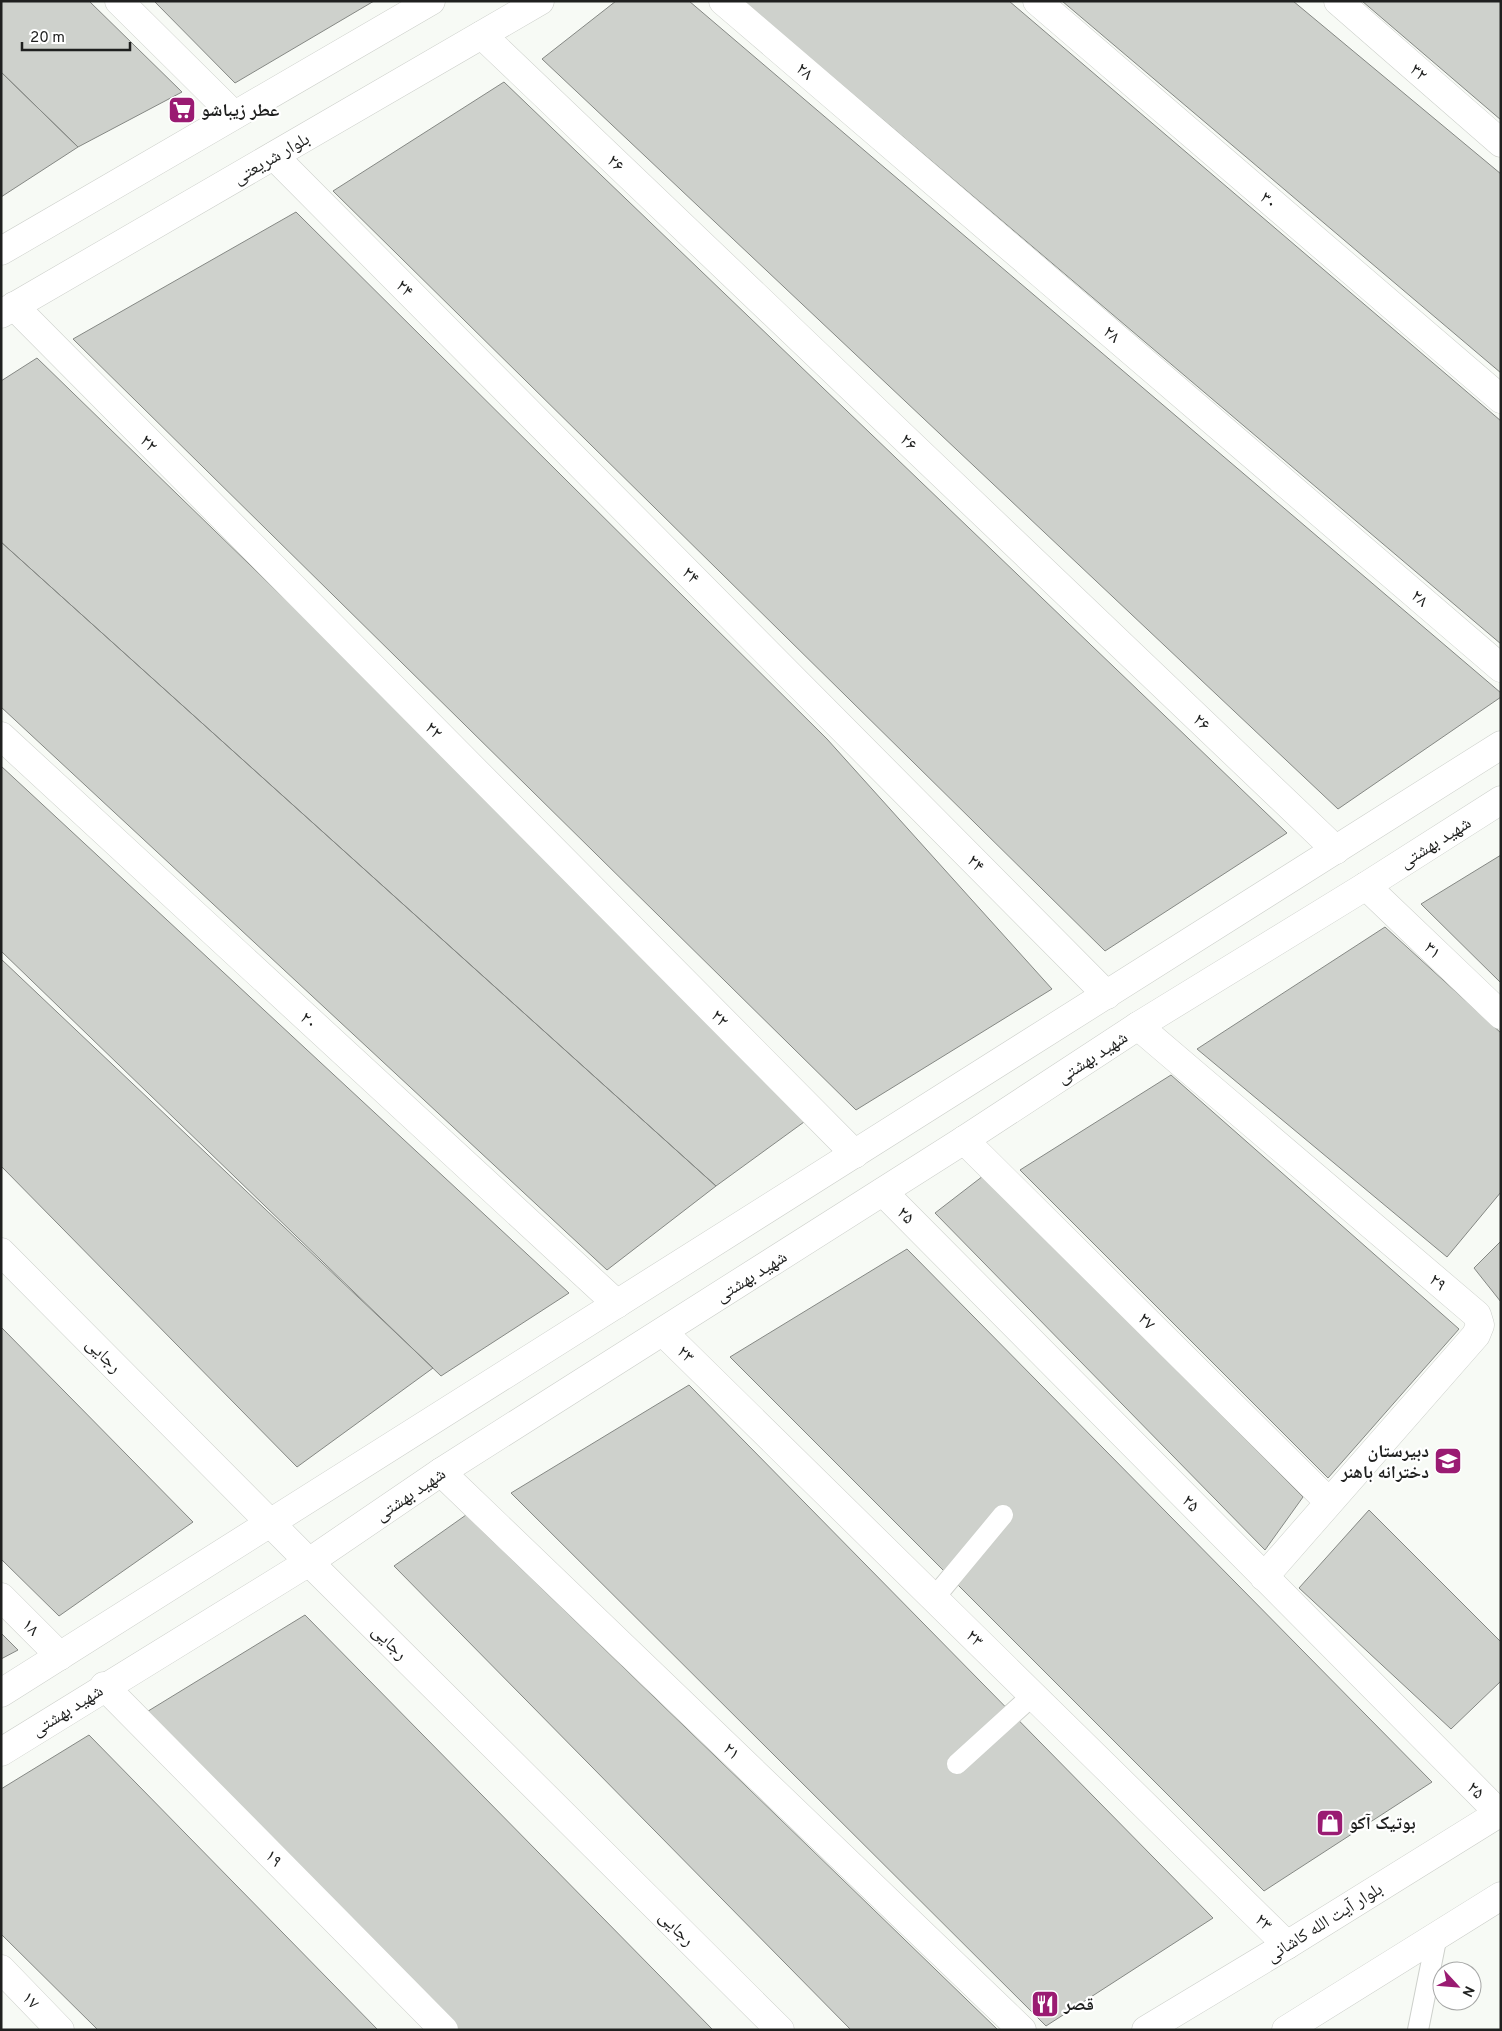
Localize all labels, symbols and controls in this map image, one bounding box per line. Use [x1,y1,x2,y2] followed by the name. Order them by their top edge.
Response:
[22,20,130,52] scale bar
[30,29,65,48] text: 20 m
[790,58,818,86] street label: ۲۸
[1404,59,1432,87] street label: ۳۲
[167,95,197,125] supermarket icon: عطر زیباشو
[201,100,279,123] place label: عطر زیباشو
[229,128,314,190] street label: بلوار شریعتی
[601,150,629,178] street label: ۲۶
[1254,187,1282,215] street label: ۳۰
[390,275,418,303] street label: ۲۴
[1097,321,1125,349] street label: ۲۸
[894,429,922,457] street label: ۲۶
[134,430,162,458] street label: ۲۲
[676,562,704,590] street label: ۲۴
[1405,585,1433,613] street label: ۲۸
[1187,709,1215,737] street label: ۲۶
[419,717,447,745] street label: ۲۲
[1396,812,1476,874] street label: شهید بهشتی
[961,850,989,878] street label: ۲۴
[1418,937,1446,965] street label: ۳۱
[705,1005,733,1033] street label: ۲۲
[294,1007,322,1035] street label: ۲۰
[1053,1027,1133,1090] street label: شهید بهشتی
[891,1202,919,1230] street label: ۲۵
[712,1246,792,1308] street label: شهید بهشتی
[1423,1269,1451,1297] street label: ۲۹
[1132,1308,1160,1336] street label: ۲۷
[80,1333,126,1379] street label: رجایی
[671,1341,699,1369] street label: ۲۳
[1340,1441,1429,1485] place label: دبیرستان دخترانه باهنر
[1433,1446,1463,1476] school or university icon: دبیرستان دخترانه باهنر
[371,1463,451,1527] street label: شهید بهشتی
[1176,1490,1204,1518] street label: ۲۵
[16,1614,44,1642] street label: ۱۸
[366,1620,412,1666] street label: رجایی
[960,1625,988,1653] street label: ۲۳
[28,1680,108,1742] street label: شهید بهشتی
[717,1738,745,1766] street label: ۲۱
[1461,1777,1489,1805] street label: ۲۵
[1315,1808,1345,1838] shop icon: بوتیک آکو
[1349,1813,1416,1836] place label: بوتیک آکو
[259,1845,287,1873] street label: ۱۹
[1262,1878,1387,1968] street label: بلوار آیت الله کاشانی
[653,1906,699,1952] street label: رجایی
[1249,1909,1277,1937] street label: ۲۳
[1432,1961,1482,2011] north arrow
[1457,1983,1477,1999] text: N
[16,1987,44,2015] street label: ۱۷
[1030,1989,1060,2019] restaurant icon: قصر
[1063,1994,1094,2017] place label: قصر

